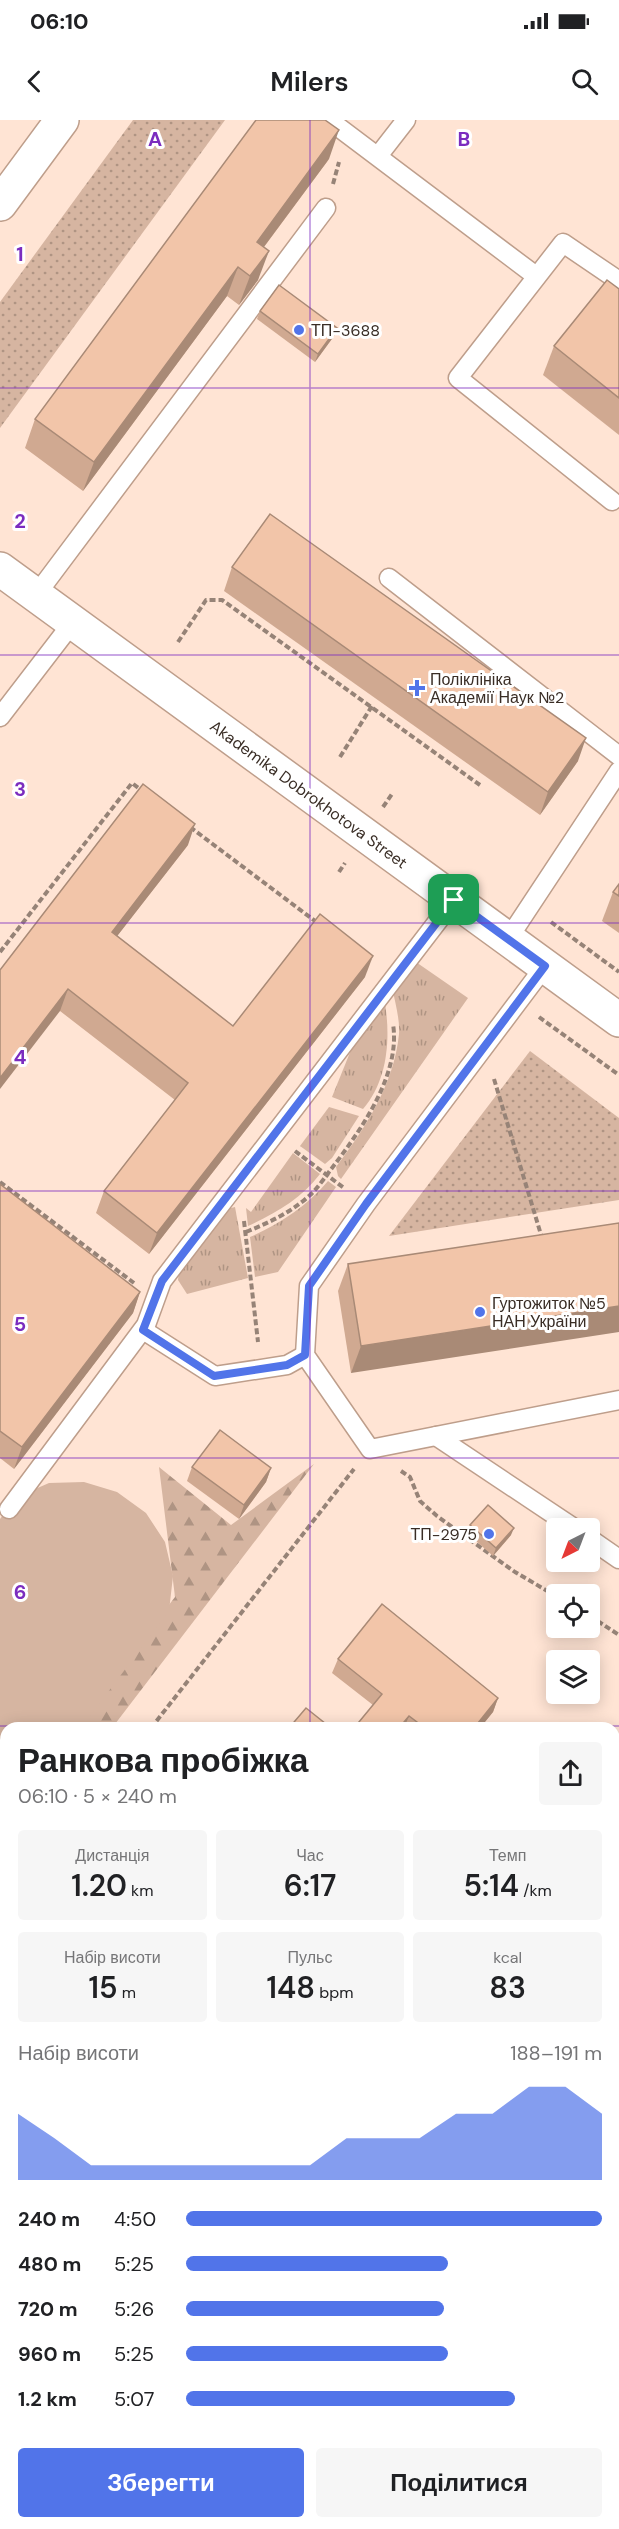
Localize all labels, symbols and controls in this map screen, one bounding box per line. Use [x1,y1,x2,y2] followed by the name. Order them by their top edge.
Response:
[30,7,89,36] text: 06:10
[270,64,349,99] text: Milers
[18,65,51,98] icon: back
[568,65,601,98] icon: search
[148,126,162,152] text: A
[458,126,470,152] text: B
[16,241,24,267] text: 1
[311,320,380,341] place label: ТП-3688
[292,323,306,337] marker: ТП-3688
[14,508,26,534] text: 2
[430,669,564,708] place label: Поліклініка Академії Наук №2
[408,679,426,697] marker: Поліклініка Академії Наук №2
[206,716,412,873] street label: Akademika Dobrokhotova Street
[14,776,26,802] text: 3
[428,874,479,925] pin
[437,883,470,916] icon: arrive
[14,1044,27,1070] text: 4
[492,1293,606,1332] place label: Гуртожиток №5 НАН України
[473,1305,487,1319] marker: Гуртожиток №5 НАН України
[14,1311,26,1337] text: 5
[546,1518,600,1572] north arrow
[546,1518,600,1704] map controls
[411,1524,477,1545] place label: ТП-2975
[482,1527,496,1541] marker: ТП-2975
[14,1579,26,1605] text: 6
[546,1584,600,1638] button: locate
[546,1650,600,1704] button: layers
[18,1739,308,1782] text: Ранкова пробіжка
[539,1742,602,1805] button: share
[18,1783,177,1809] text: 06:10 · 5 × 240 m
[75,1845,149,1866] text: Дистанція
[296,1845,324,1866] text: Час
[489,1845,526,1866] text: Темп
[71,1866,127,1905] text: 1.20
[284,1866,336,1905] text: 6:17
[464,1866,519,1905] text: 5:14
[127,1880,153,1901] text: km
[519,1880,552,1901] text: /km
[64,1947,161,1968] text: Набір висоти
[288,1947,332,1968] text: Пульс
[493,1947,522,1968] text: kcal
[89,1968,118,2007] text: 15
[267,1968,315,2007] text: 148
[489,1968,526,2007] text: 83
[118,1982,136,2003] text: m
[315,1982,353,2003] text: bpm
[18,2040,139,2066] text: Набір висоти
[510,2040,602,2066] text: 188–191 m
[18,2206,80,2232] text: 240 m
[114,2206,156,2232] text: 4:50
[18,2251,81,2277] text: 480 m
[114,2251,154,2277] text: 5:25
[18,2296,78,2322] text: 720 m
[114,2296,154,2322] text: 5:26
[18,2341,81,2367] text: 960 m
[114,2341,154,2367] text: 5:25
[18,2386,77,2412] text: 1.2 km
[114,2386,154,2412] text: 5:07
[18,2448,304,2517] button: Зберегти
[316,2448,602,2517] button: Поділитися

